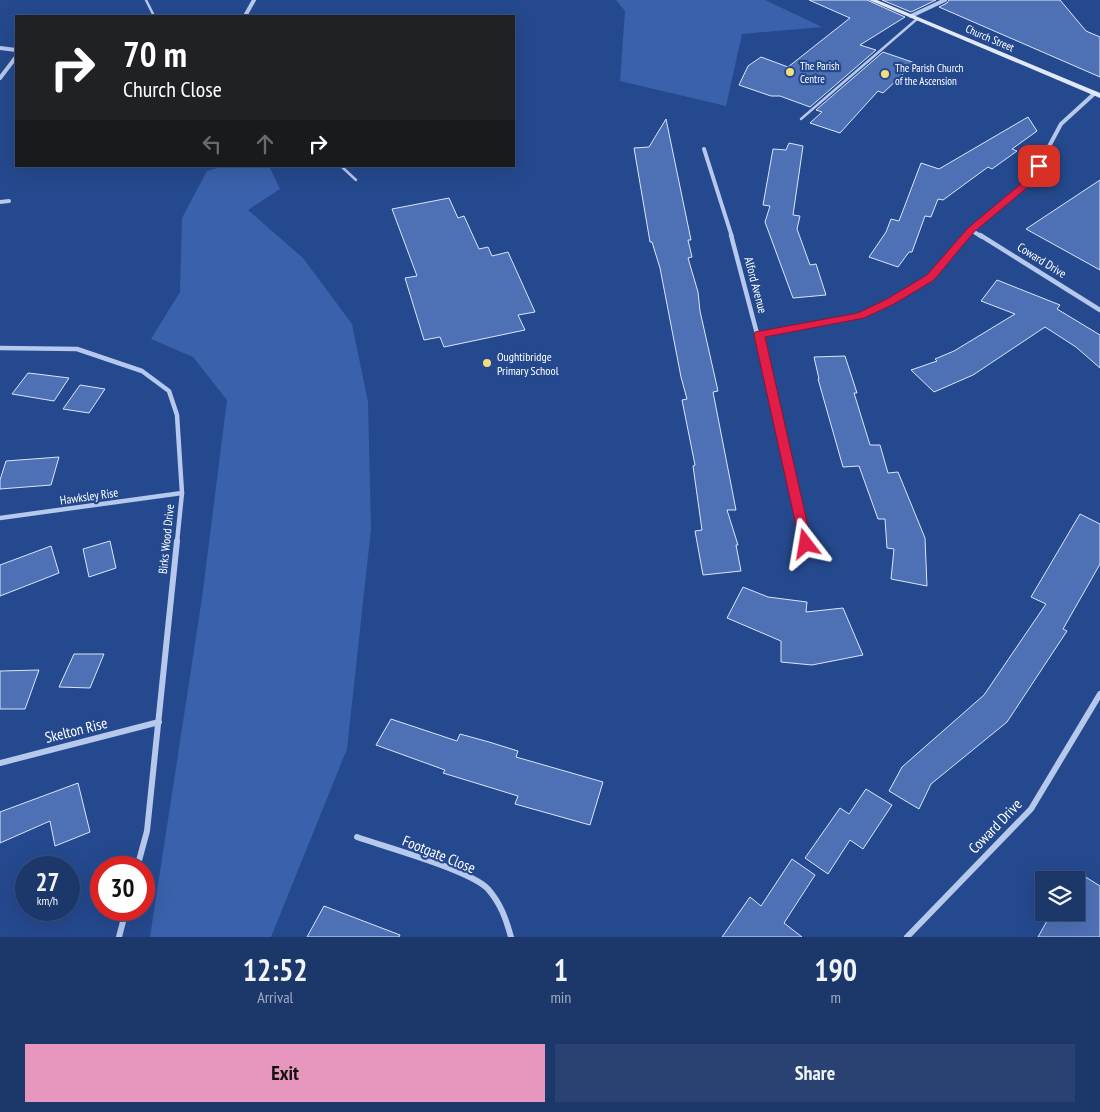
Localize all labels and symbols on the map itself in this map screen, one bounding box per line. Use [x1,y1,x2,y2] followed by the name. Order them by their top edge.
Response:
[964,21,1016,55] street label: Church Street
[800,59,840,86] place label: The Parish Centre
[895,61,964,88] place label: The Parish Church of the Ascension
[784,66,796,78] marker: The Parish Centre
[879,68,891,80] marker: The Parish Church of the Ascension
[1018,145,1060,187] pin
[1015,239,1069,281] street label: Coward Drive
[741,255,771,315] street label: Alford Avenue
[497,349,559,378] place label: Oughtibridge Primary School
[481,357,493,369] marker: Oughtibridge Primary School
[59,484,119,508] street label: Hawksley Rise
[155,503,177,575] street label: Birks Wood Drive
[779,517,831,569] position arrow
[43,713,109,747] street label: Skelton Rise
[964,795,1026,857] street label: Coward Drive
[400,831,478,877] street label: Footgate Close
[90,856,155,921] speed limit sign: 30

